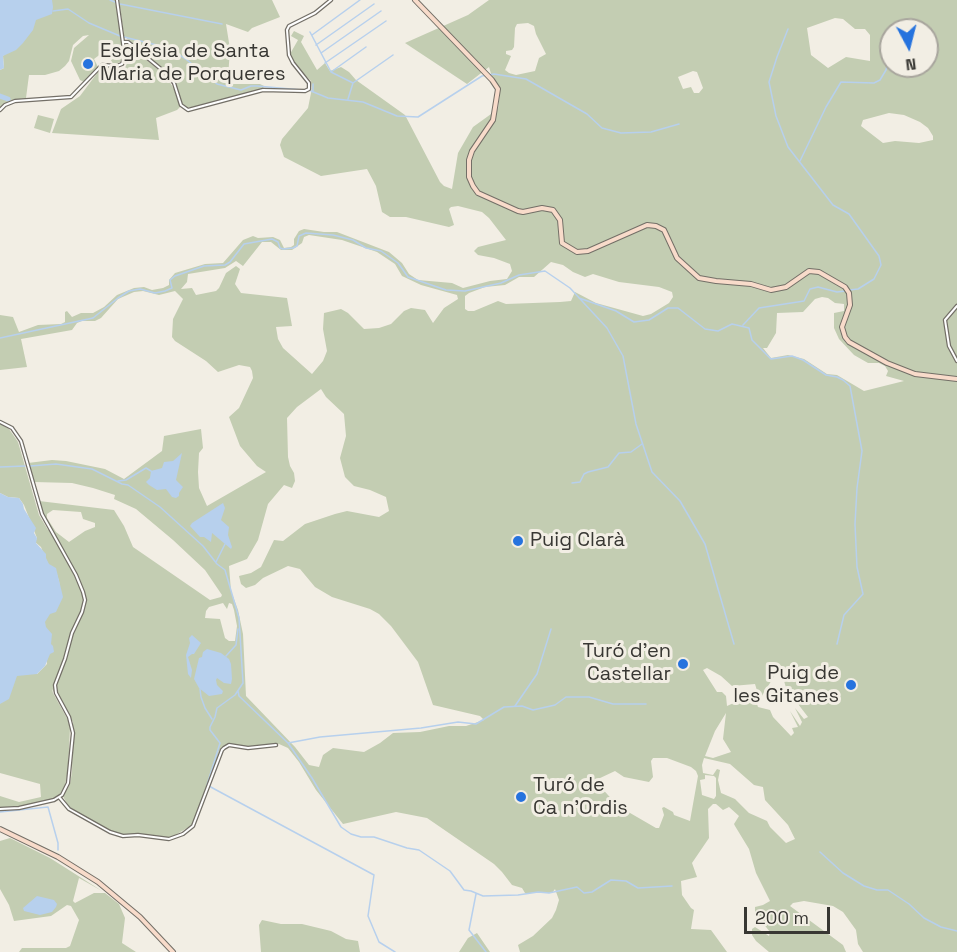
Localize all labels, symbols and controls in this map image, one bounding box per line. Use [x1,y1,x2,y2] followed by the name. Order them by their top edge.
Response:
[879,18,939,78] north arrow
[100,40,285,87] place label: Església de Santa Maria de Porqueres
[904,53,918,75] text: N
[81,57,95,71] marker: Església de Santa Maria de Porqueres
[530,529,625,553] place label: Puig Clarà
[511,534,525,548] marker: Puig Clarà
[583,640,671,687] place label: Turó d'en Castellar
[676,657,690,671] marker: Turó d'en Castellar
[733,662,839,709] place label: Puig de les Gitanes
[844,678,858,692] marker: Puig de les Gitanes
[533,774,628,821] place label: Turó de Ca n'Ordis
[514,790,528,804] marker: Turó de Ca n'Ordis
[747,895,832,933] scale bar
[755,906,809,929] text: 200 m

